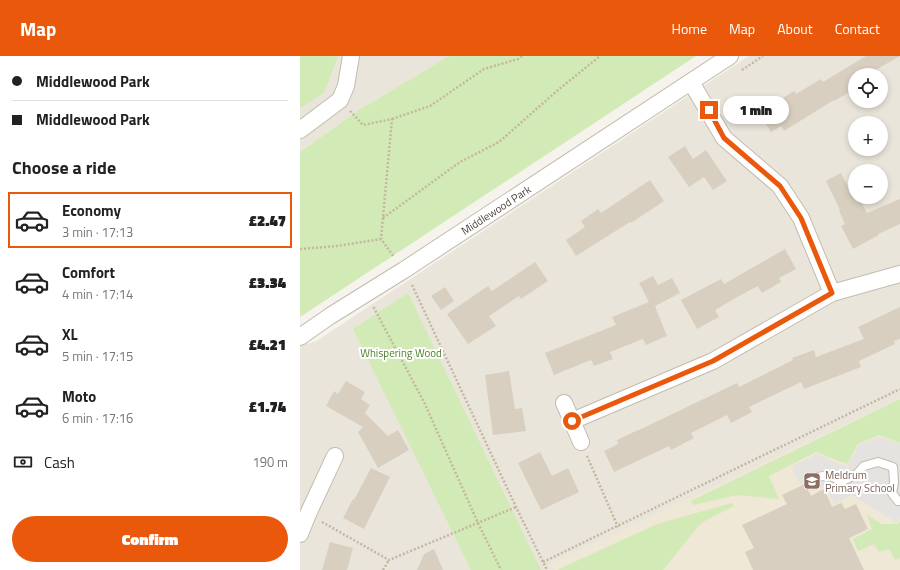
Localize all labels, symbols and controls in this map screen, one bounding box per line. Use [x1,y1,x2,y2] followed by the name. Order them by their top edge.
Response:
[20,14,56,43] text: Map
[672,18,707,39] text: Home
[729,18,755,39] text: Map
[777,18,813,39] text: About
[835,18,880,39] text: Contact
[848,68,888,204] map controls
[848,68,888,108] button: locate
[36,70,150,93] text: Middlewood Park
[723,96,789,124] callout: 1 min
[740,100,772,120] text: 1 min
[700,101,718,119] route end
[36,108,150,131] text: Middlewood Park
[848,116,888,156] button: +
[12,154,116,181] text: Choose a ride
[848,164,888,204] button: −
[458,181,535,239] street label: Middlewood Park
[62,199,121,222] text: Economy
[14,202,50,238] icon: car
[249,209,286,232] text: £2.47
[62,222,133,242] text: 3 min · 17:13
[62,261,115,284] text: Comfort
[14,264,50,300] icon: car
[249,271,286,294] text: £3.34
[62,284,133,304] text: 4 min · 17:14
[62,323,78,346] text: XL
[14,326,50,362] icon: car
[249,333,286,356] text: £4.21
[360,345,442,361] park label: Whispering Wood
[62,346,133,366] text: 5 min · 17:15
[62,385,96,408] text: Moto
[14,388,50,424] icon: car
[249,395,286,418] text: £1.74
[62,408,133,428] text: 6 min · 17:16
[563,412,581,430] route start
[12,451,34,473] icon: cash
[44,451,75,474] text: Cash
[252,452,288,472] text: 190 m
[825,467,895,496] place label: Meldrum Primary School
[802,471,822,491] school or university icon: Meldrum Primary School
[12,516,288,562] button: Confirm

